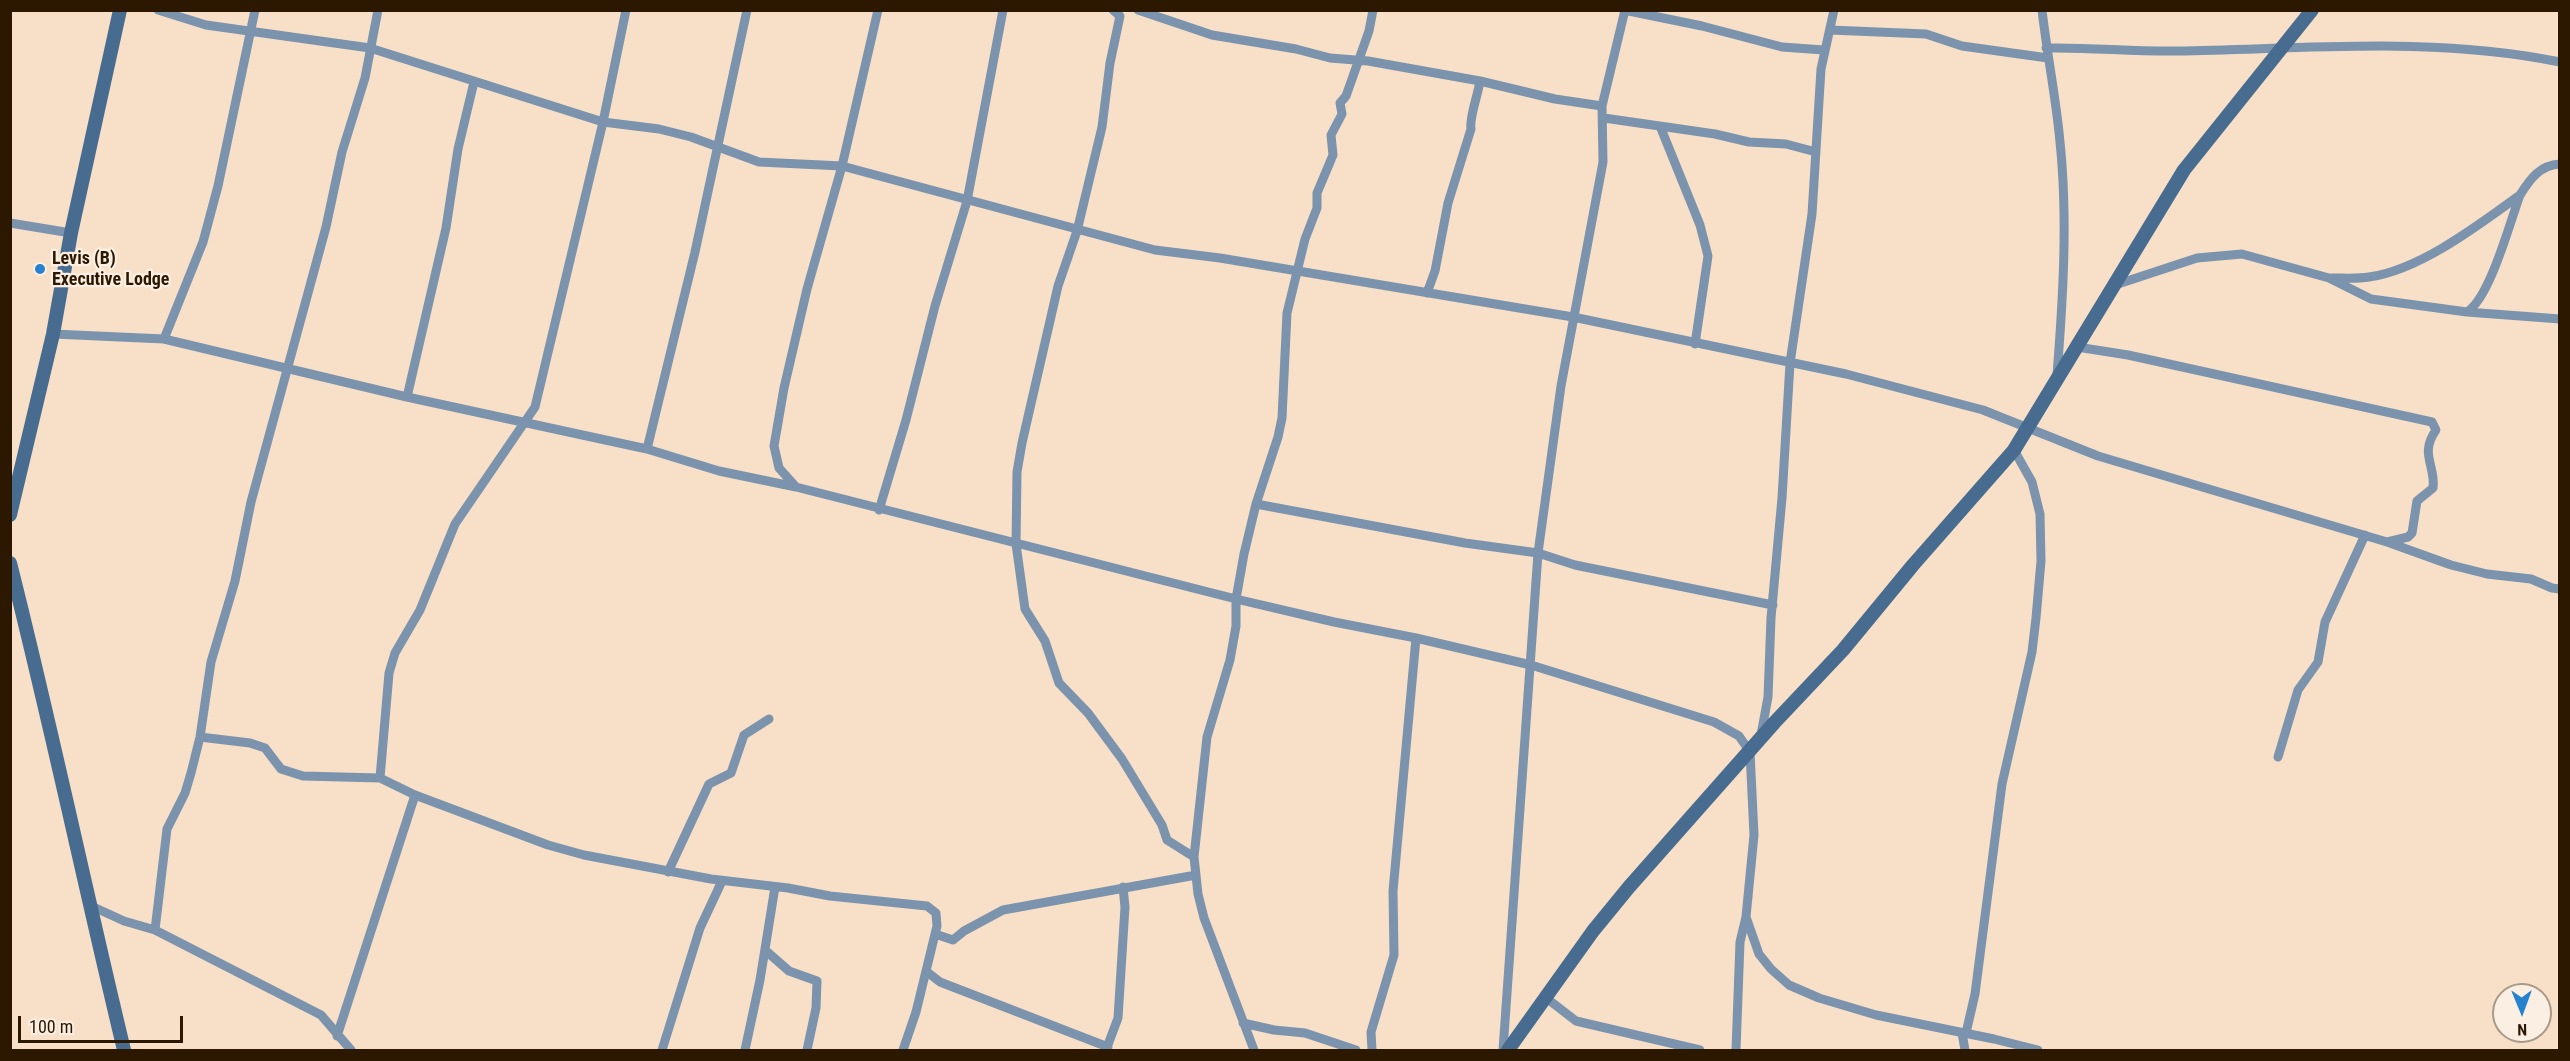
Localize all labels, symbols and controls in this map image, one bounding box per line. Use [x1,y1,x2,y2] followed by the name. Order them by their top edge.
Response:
[52,248,169,290] place label: Levis (B) Executive Lodge
[33,262,47,276] marker: Levis (B) Executive Lodge
[2492,983,2552,1043] north arrow
[21,1004,186,1042] scale bar
[29,1016,73,1037] text: 100 m
[2517,1020,2527,1039] text: N

